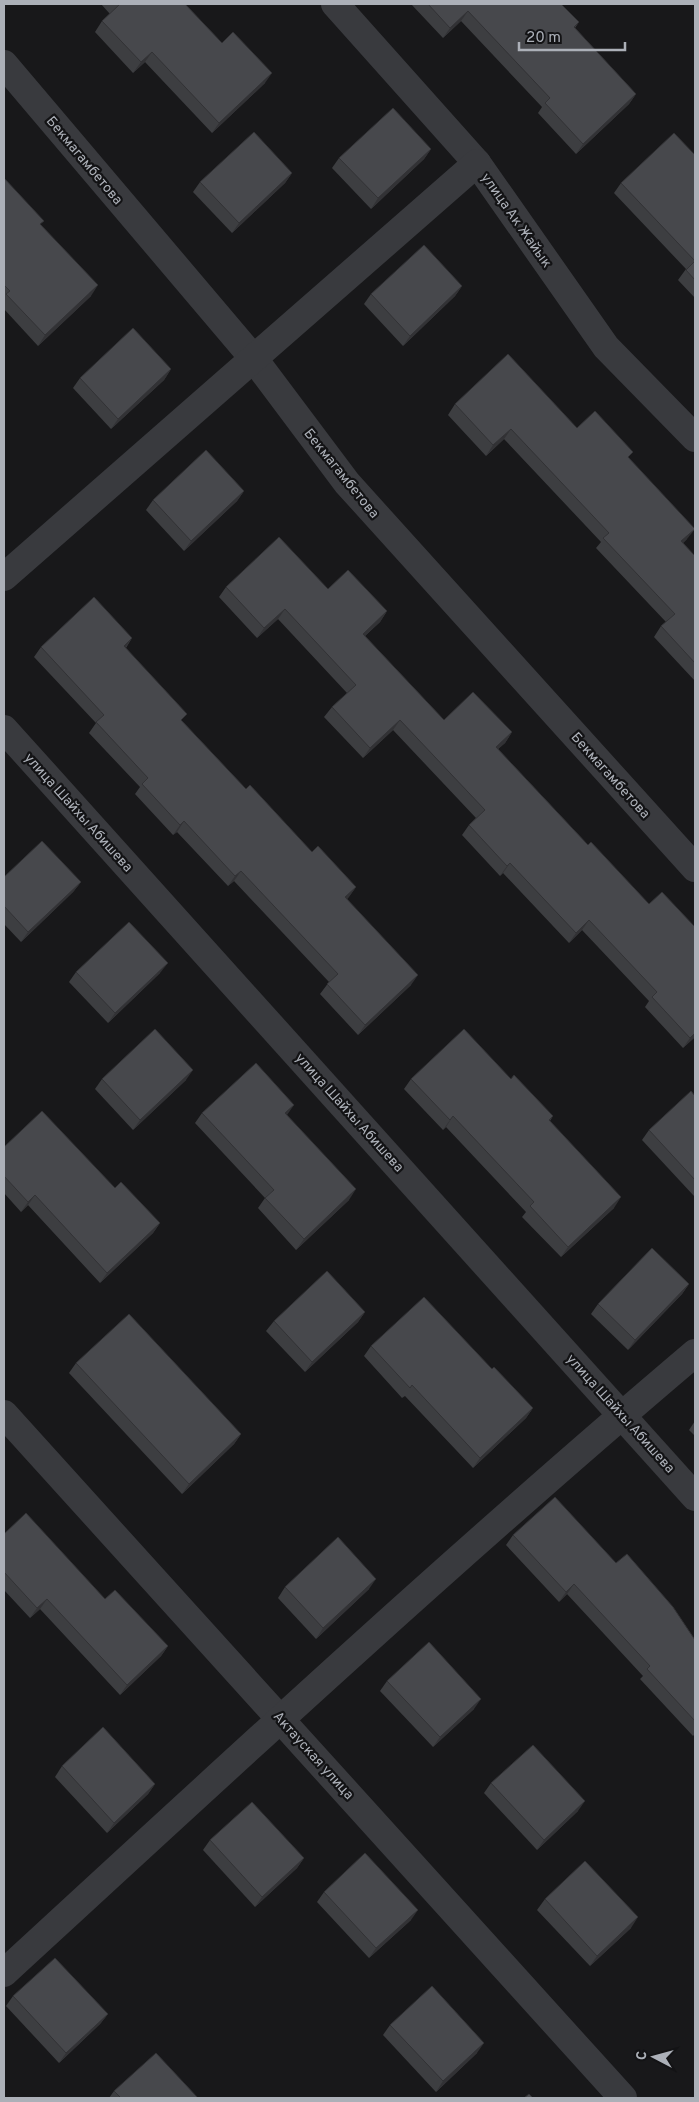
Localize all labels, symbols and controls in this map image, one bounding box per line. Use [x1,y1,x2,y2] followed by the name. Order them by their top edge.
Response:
[519,20,625,52] scale bar
[526,29,561,48] text: 20 m
[42,113,126,209] street label: Бекмагамбетова
[477,170,555,272] street label: улица Ак Жайык
[300,426,382,522] street label: Бекмагамбетова
[567,729,653,823] street label: Бекмагамбетова
[20,750,136,876] street label: улица Шайхы Абишева
[291,1050,407,1176] street label: улица Шайхы Абишева
[562,1351,678,1477] street label: улица Шайхы Абишева
[269,1709,357,1803] street label: Актауская улица
[629,2032,679,2082] north arrow
[634,2050,651,2061] text: С

